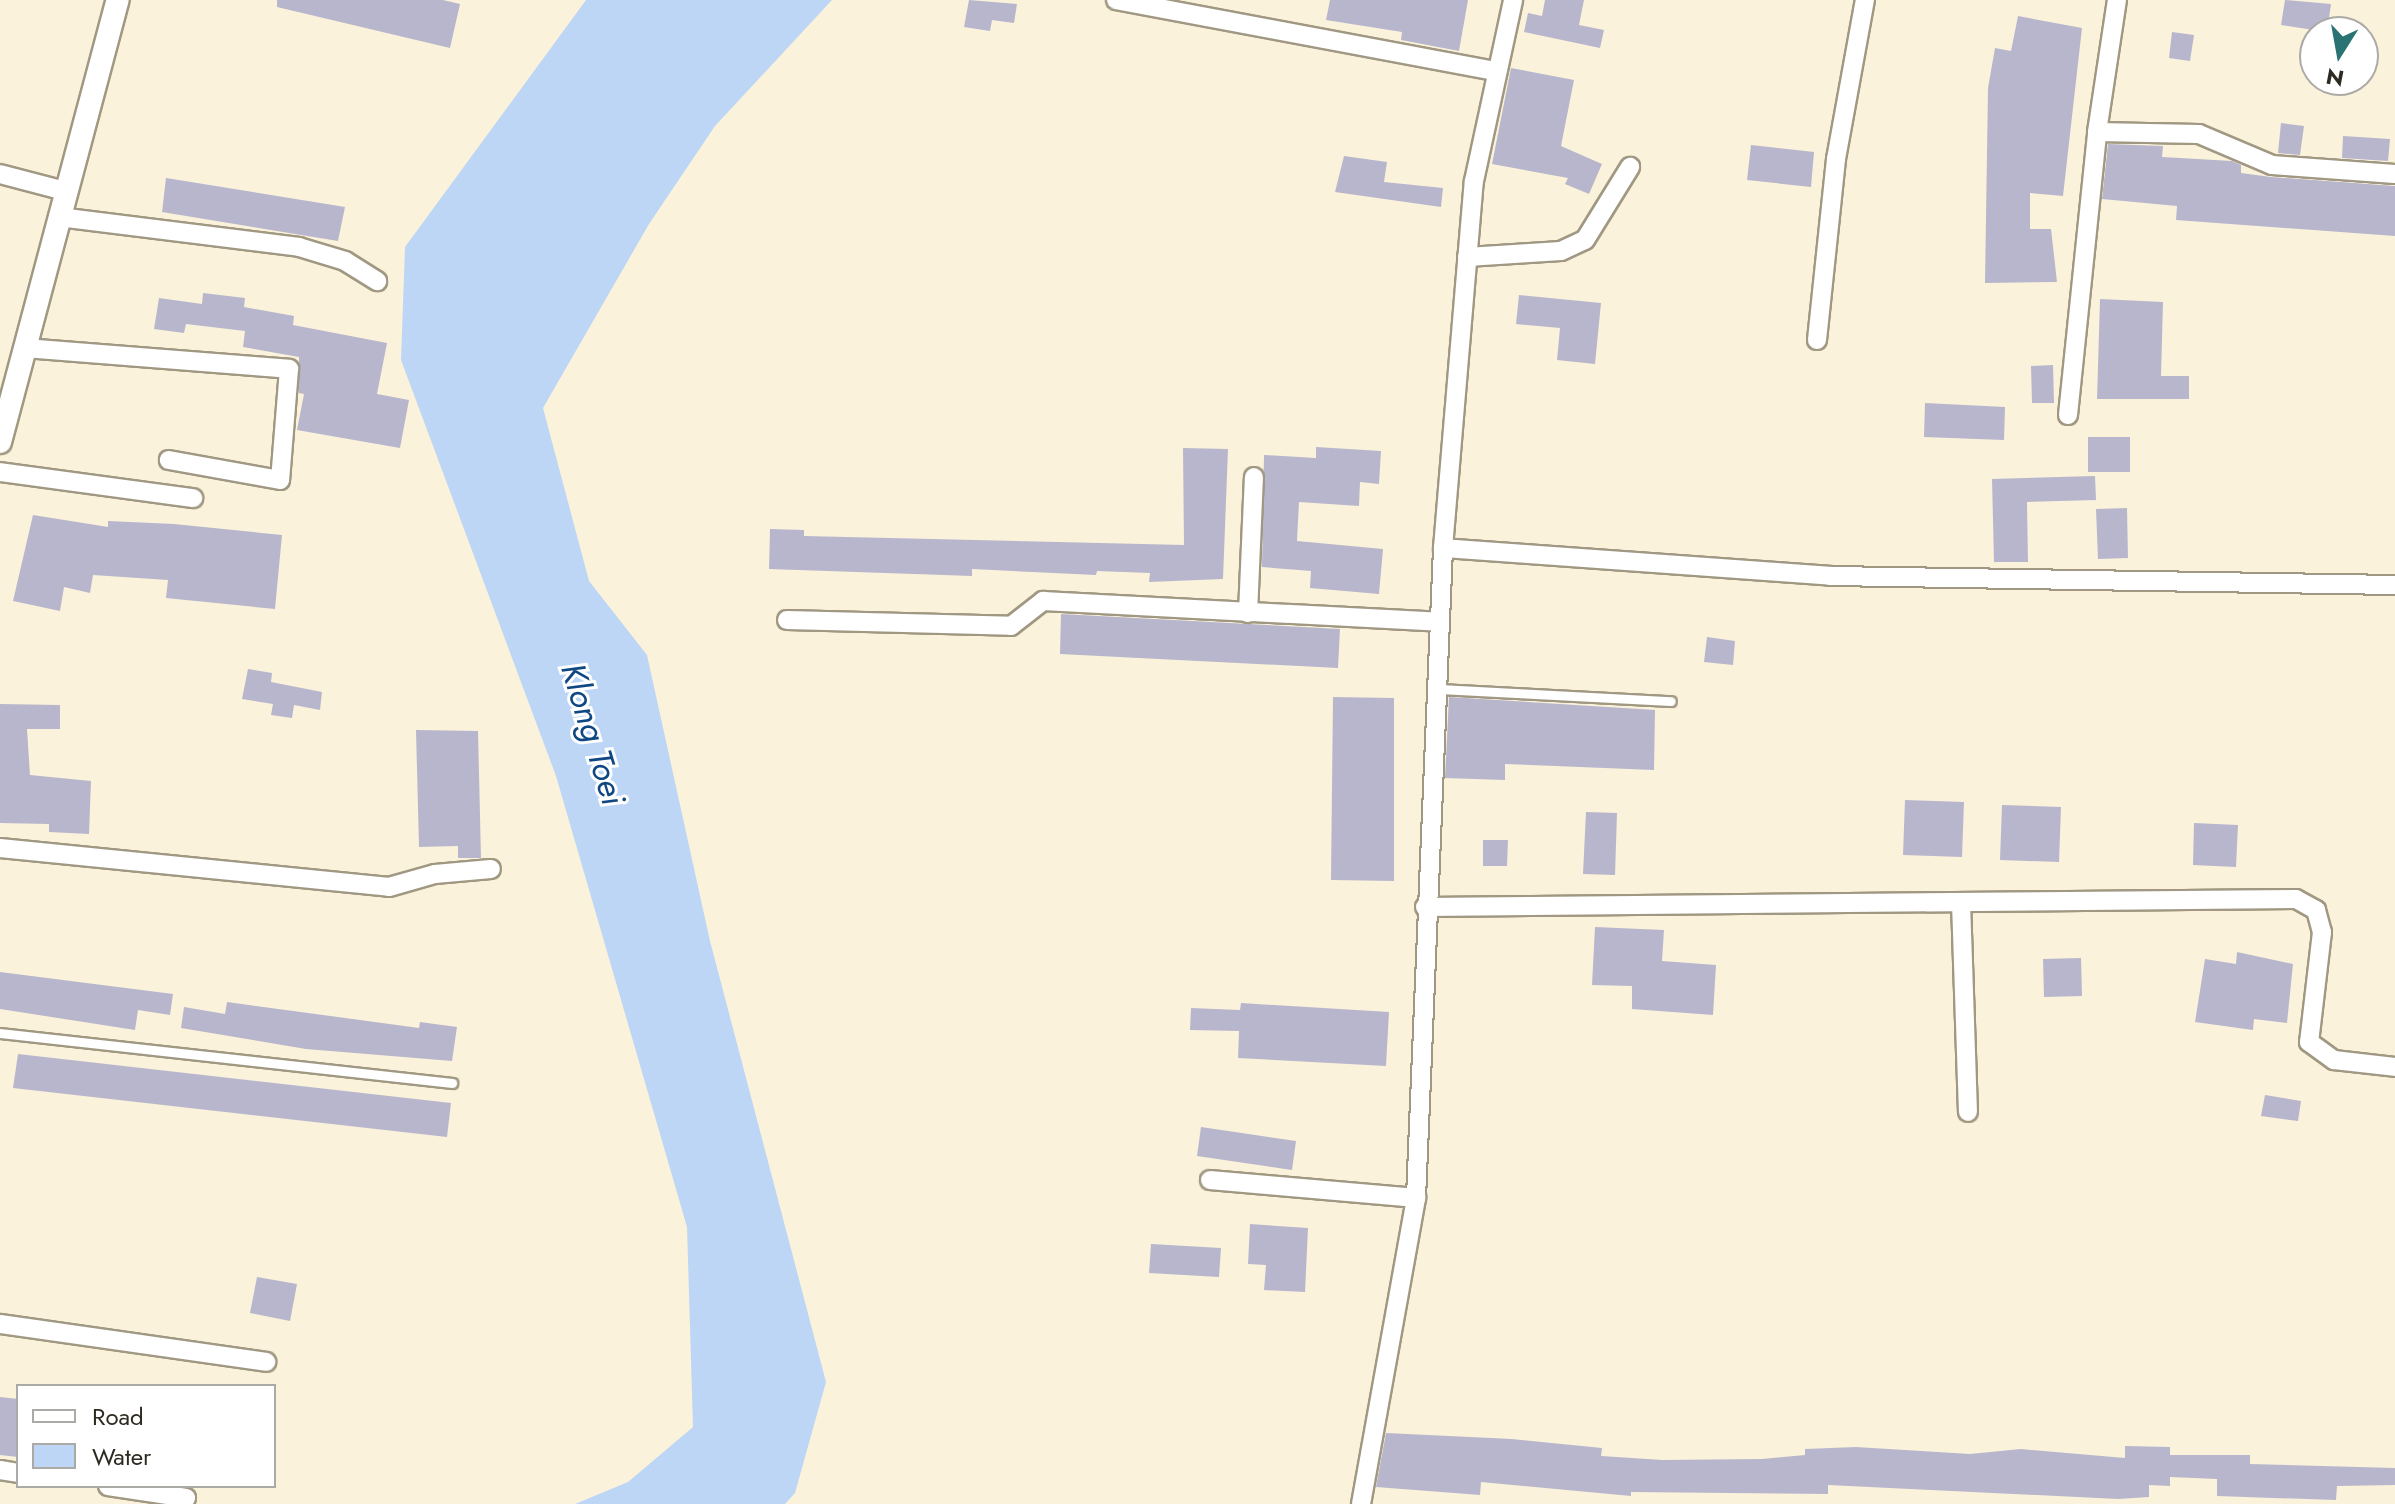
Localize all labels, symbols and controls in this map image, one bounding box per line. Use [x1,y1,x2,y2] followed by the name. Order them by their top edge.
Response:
[2299,16,2379,96] north arrow
[2323,60,2346,95] text: N
[552,658,634,810] water label: Klong Toei
[16,1384,276,1488] legend
[92,1399,144,1434] text: Road
[92,1439,151,1474] text: Water

